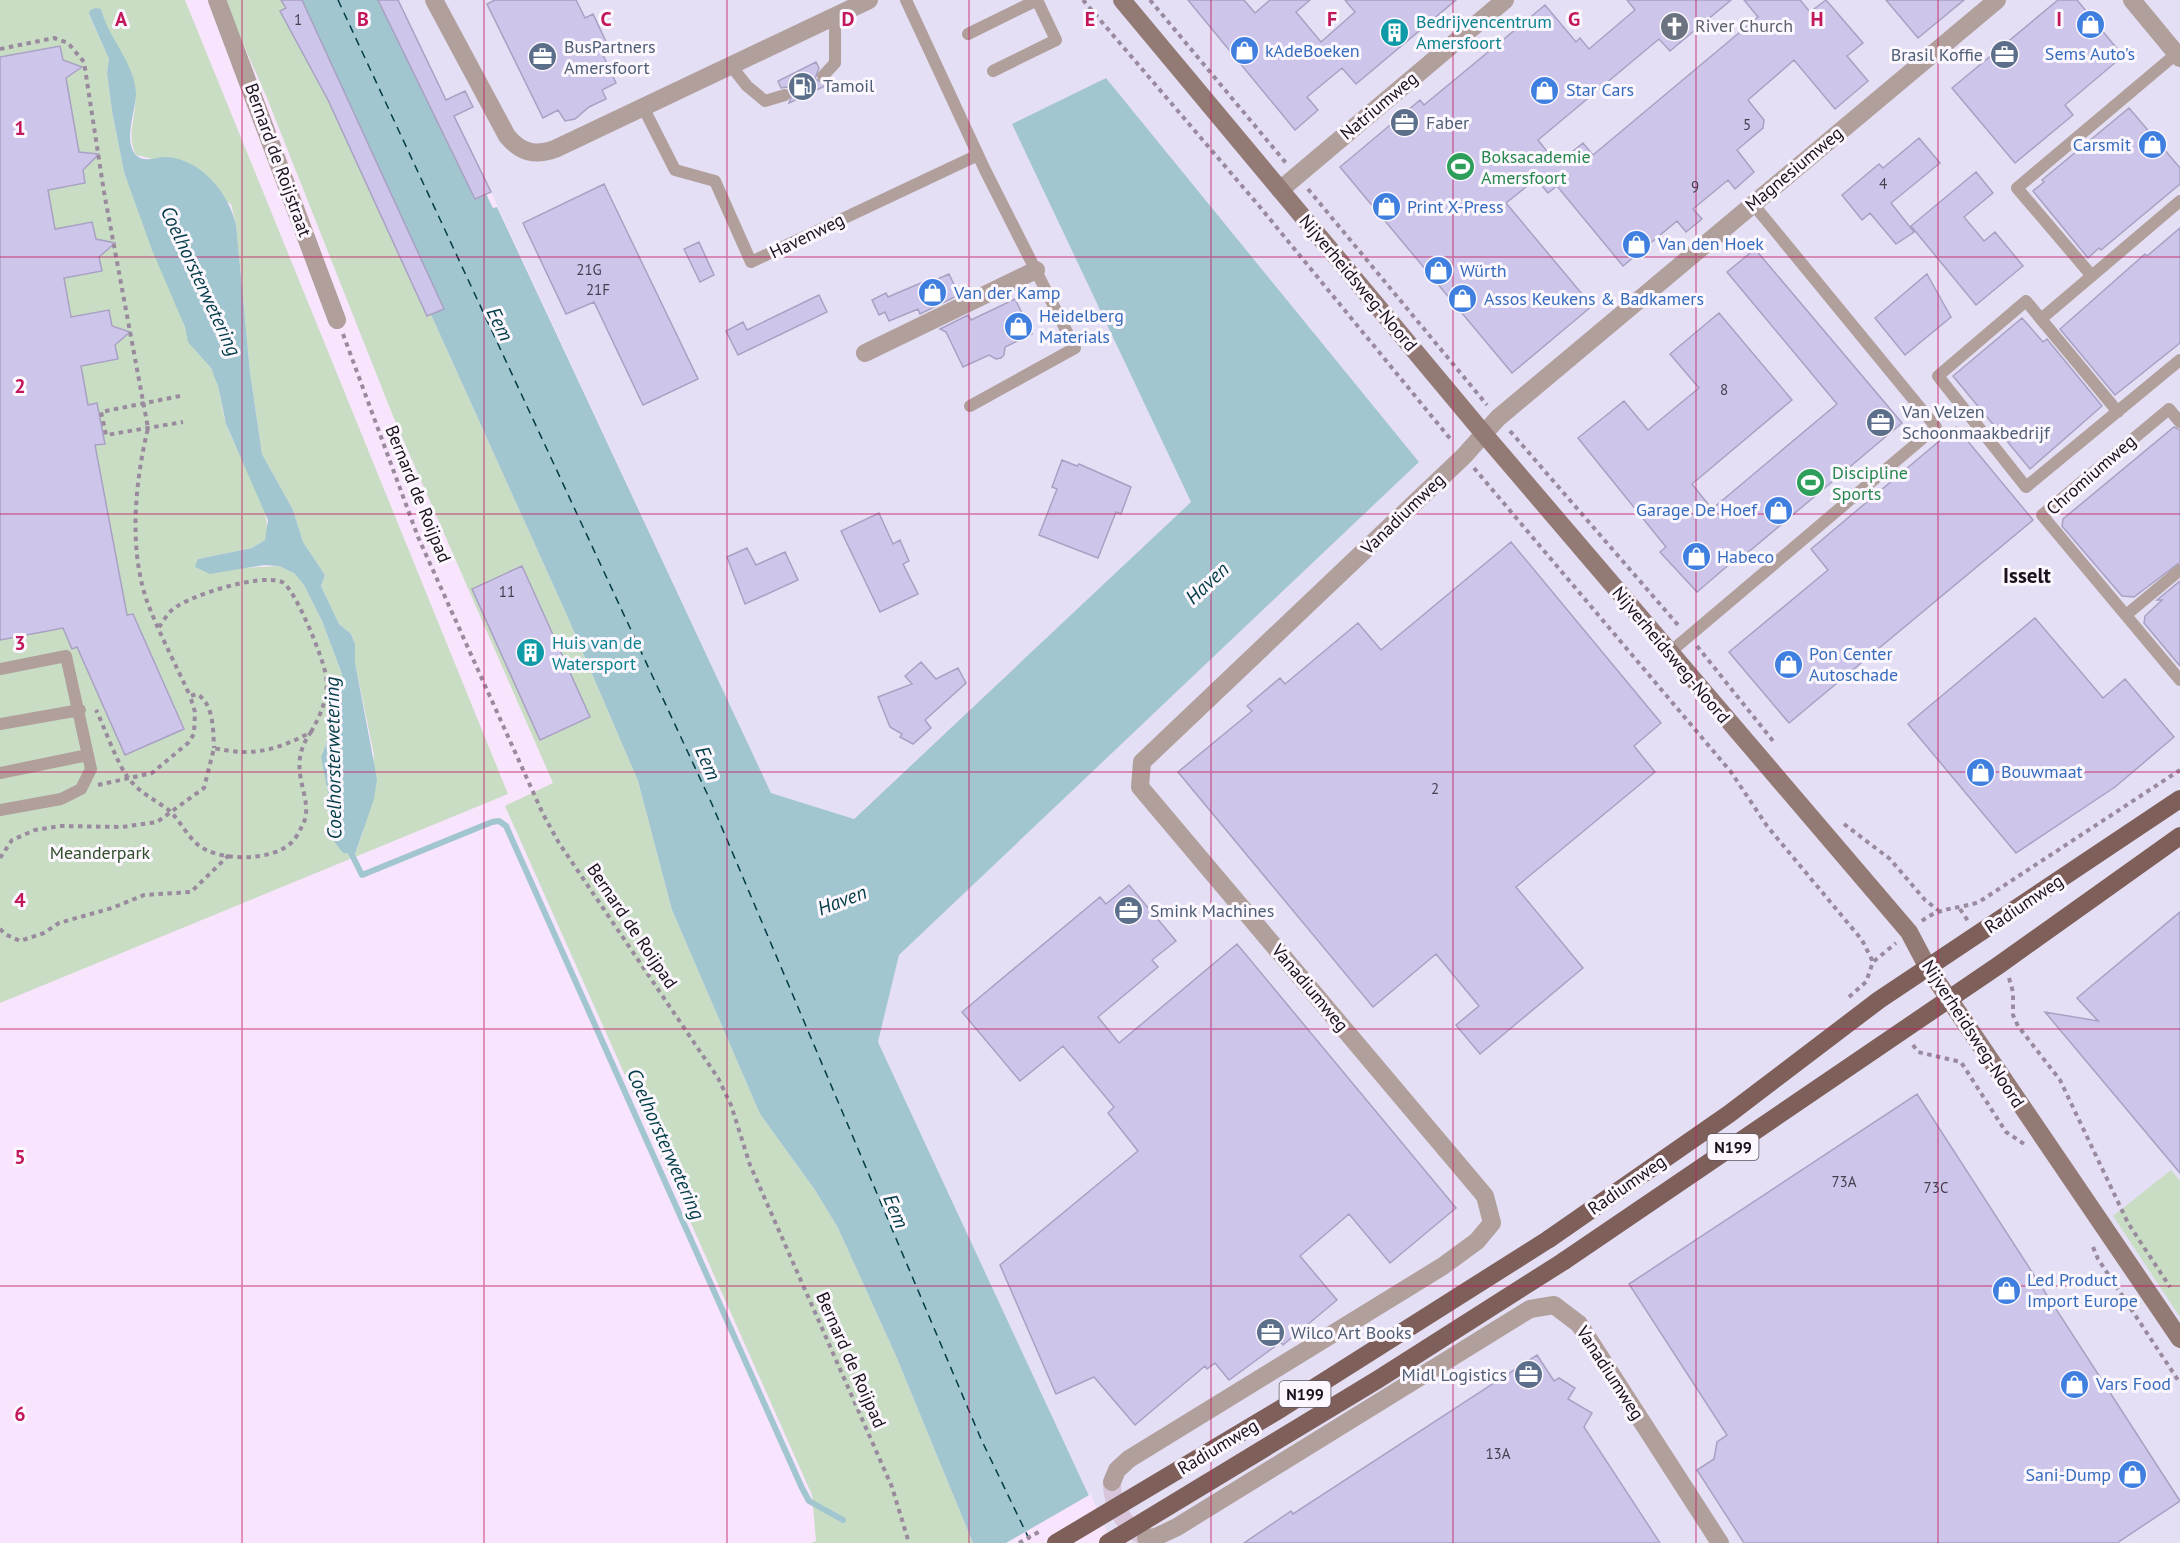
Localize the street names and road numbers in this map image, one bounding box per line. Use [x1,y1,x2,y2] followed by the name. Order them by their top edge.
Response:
[1335,67,1422,145] street label: Natriumweg
[240,80,317,240] street label: Bernard de Roijstraat
[1740,121,1847,216] street label: Magnesiumweg
[766,208,848,263] street label: Havenweg
[1294,209,1422,356] street label: Nijverheidsweg-Noord
[380,422,457,566] street label: Bernard de Roijpad
[2041,429,2140,520] street label: Chromiumweg
[1355,468,1449,560] street label: Vanadiumweg
[1607,581,1735,728] street label: Nijverheidsweg-Noord
[582,859,683,993] street label: Bernard de Roijpad
[1980,869,2067,938] street label: Radiumweg
[1266,938,1354,1036] street label: Vanadiumweg
[1917,955,2030,1112] street label: Nijverheidsweg-Noord
[1708,1134,1758,1160] road number: N199
[1583,1149,1670,1220] street label: Radiumweg
[811,1288,892,1431] street label: Bernard de Roijpad
[1571,1321,1649,1424] street label: Vanadiumweg
[1280,1381,1330,1407] road number: N199
[1173,1414,1262,1480] street label: Radiumweg

